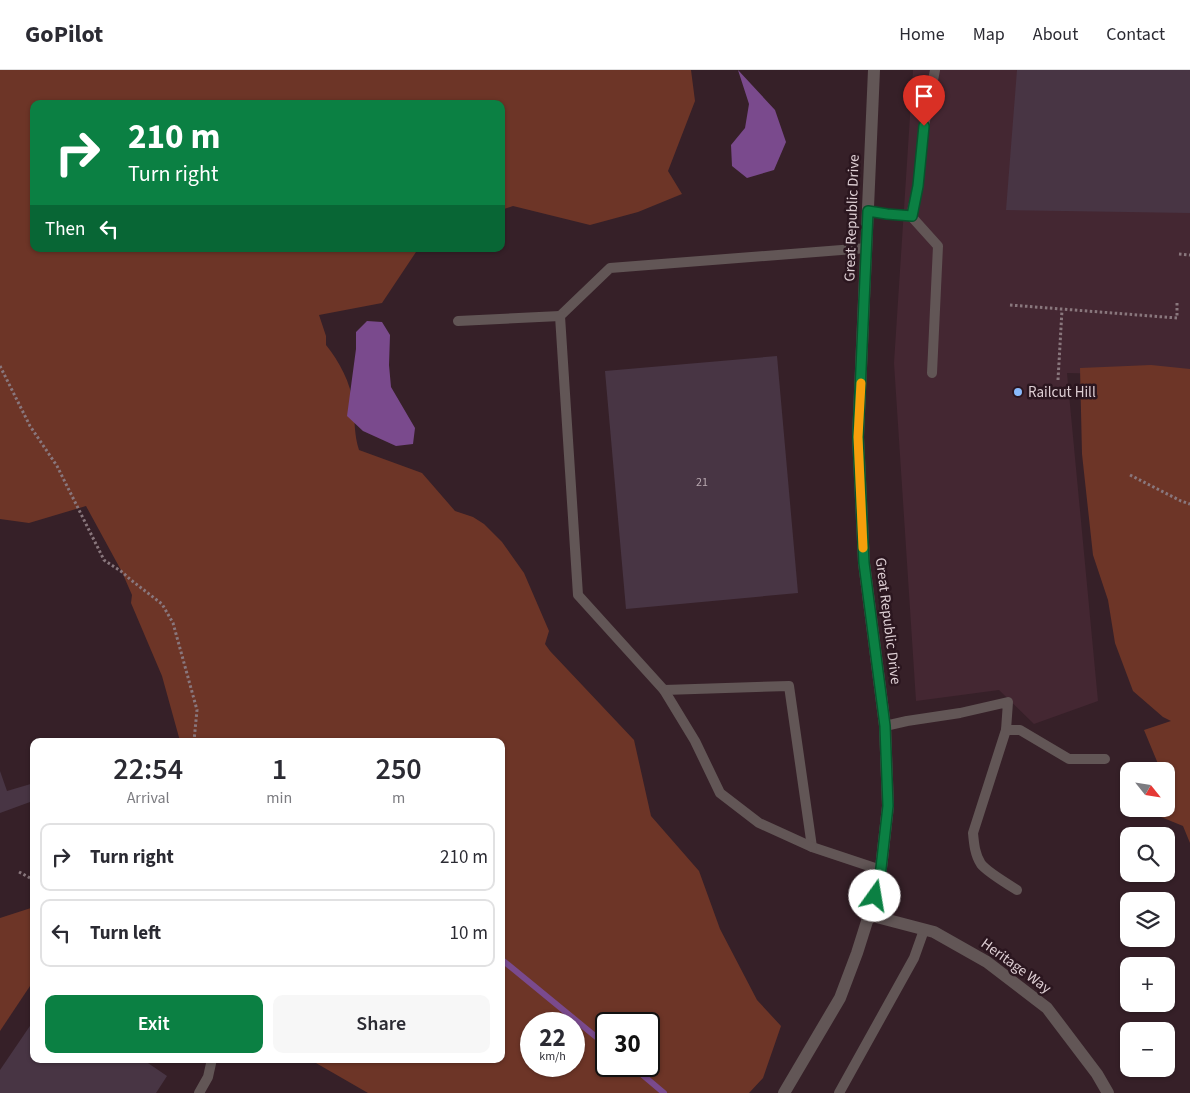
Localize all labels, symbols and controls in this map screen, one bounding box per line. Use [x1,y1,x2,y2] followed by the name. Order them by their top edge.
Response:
[25,17,103,52] text: GoPilot
[899,22,945,47] text: Home
[973,22,1005,47] text: Map
[1033,22,1078,47] text: About
[1106,22,1165,47] text: Contact
[903,75,945,126] pin
[910,82,938,110] icon: arrive
[128,112,220,162] text: 210 m
[45,120,110,185] icon: right
[839,154,865,282] street label: Great Republic Drive
[128,158,218,190] text: Turn right
[95,215,123,243] icon: left
[45,216,85,243] text: Then
[1028,382,1096,403] place label: Railcut Hill
[1012,386,1024,398] marker: Railcut Hill
[696,474,708,491] house number: 21
[870,556,906,686] street label: Great Republic Drive
[113,748,183,791] text: 22:54
[272,748,287,791] text: 1
[376,748,422,791] text: 250
[1120,762,1175,818] north arrow
[1120,762,1175,1077] map controls
[127,787,170,809] text: Arrival
[266,787,292,809] text: min
[392,787,405,809] text: m
[1120,827,1175,882] button: search
[47,843,75,871] icon: right
[90,844,174,871] text: Turn right
[440,844,488,871] text: 210 m
[848,869,900,921] position arrow
[1120,892,1175,947] button: layers
[47,919,75,947] icon: left
[90,920,161,947] text: Turn left
[450,920,488,947] text: 10 m
[977,933,1055,999] street label: Heritage Way
[1120,957,1175,1012] button: +
[45,995,263,1053] button: Exit
[273,995,490,1053] button: Share
[595,1012,660,1077] speed limit sign: 30
[539,1020,566,1056] text: 22
[1120,1022,1175,1077] button: −
[539,1048,566,1065] text: km/h

